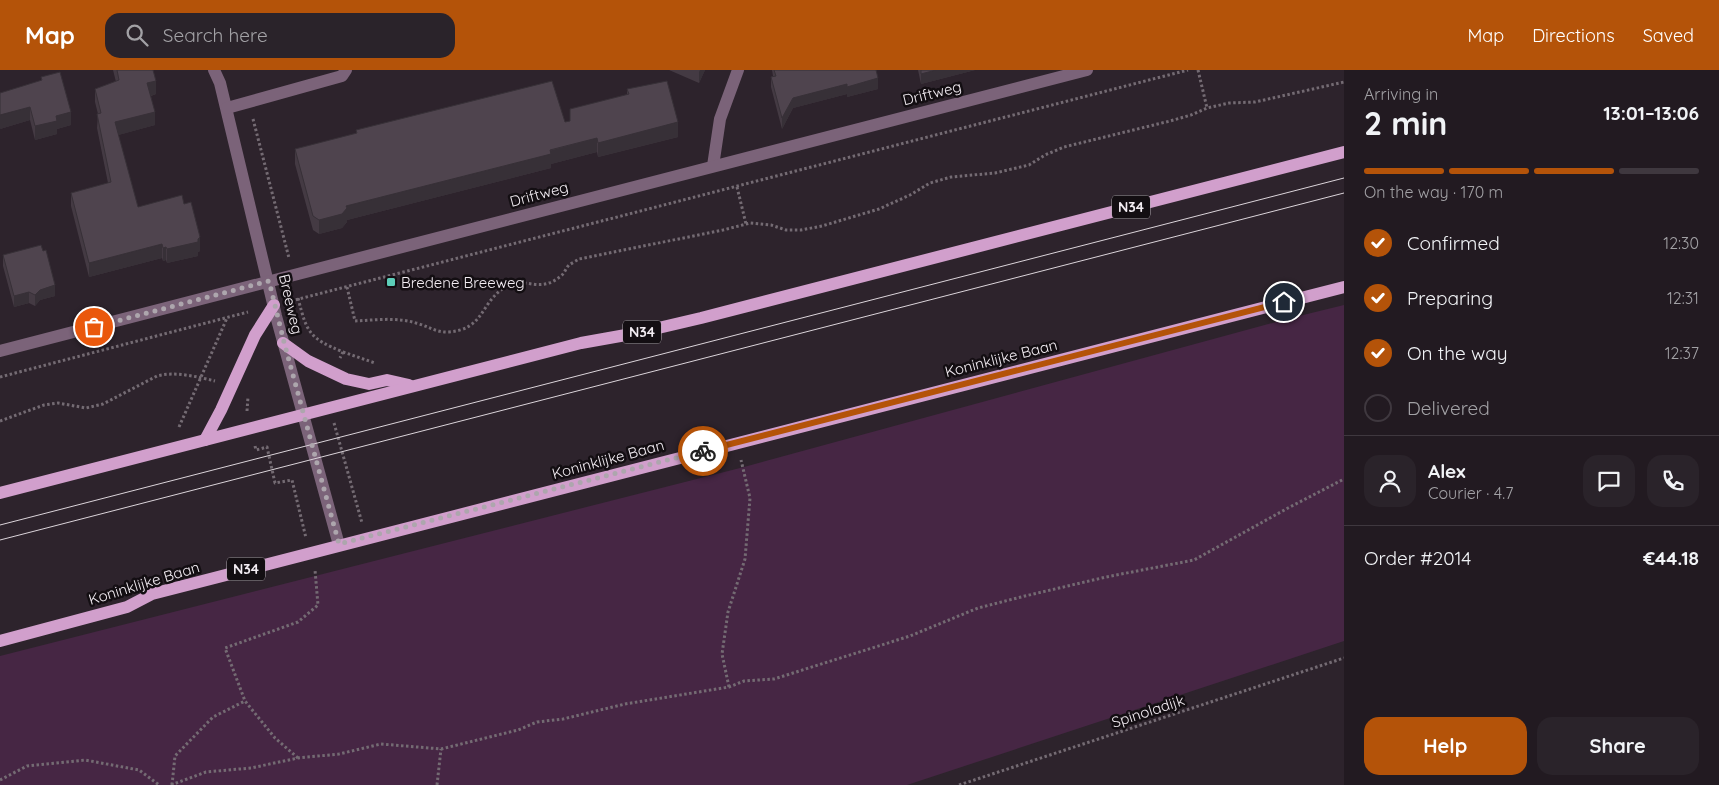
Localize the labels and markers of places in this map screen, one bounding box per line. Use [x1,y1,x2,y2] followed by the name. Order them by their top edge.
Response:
[401,273,525,292] place label: Bredene Breeweg
[385,276,397,288] marker: Bredene Breeweg
[1263,281,1305,323] pin
[73,306,115,348] pin

